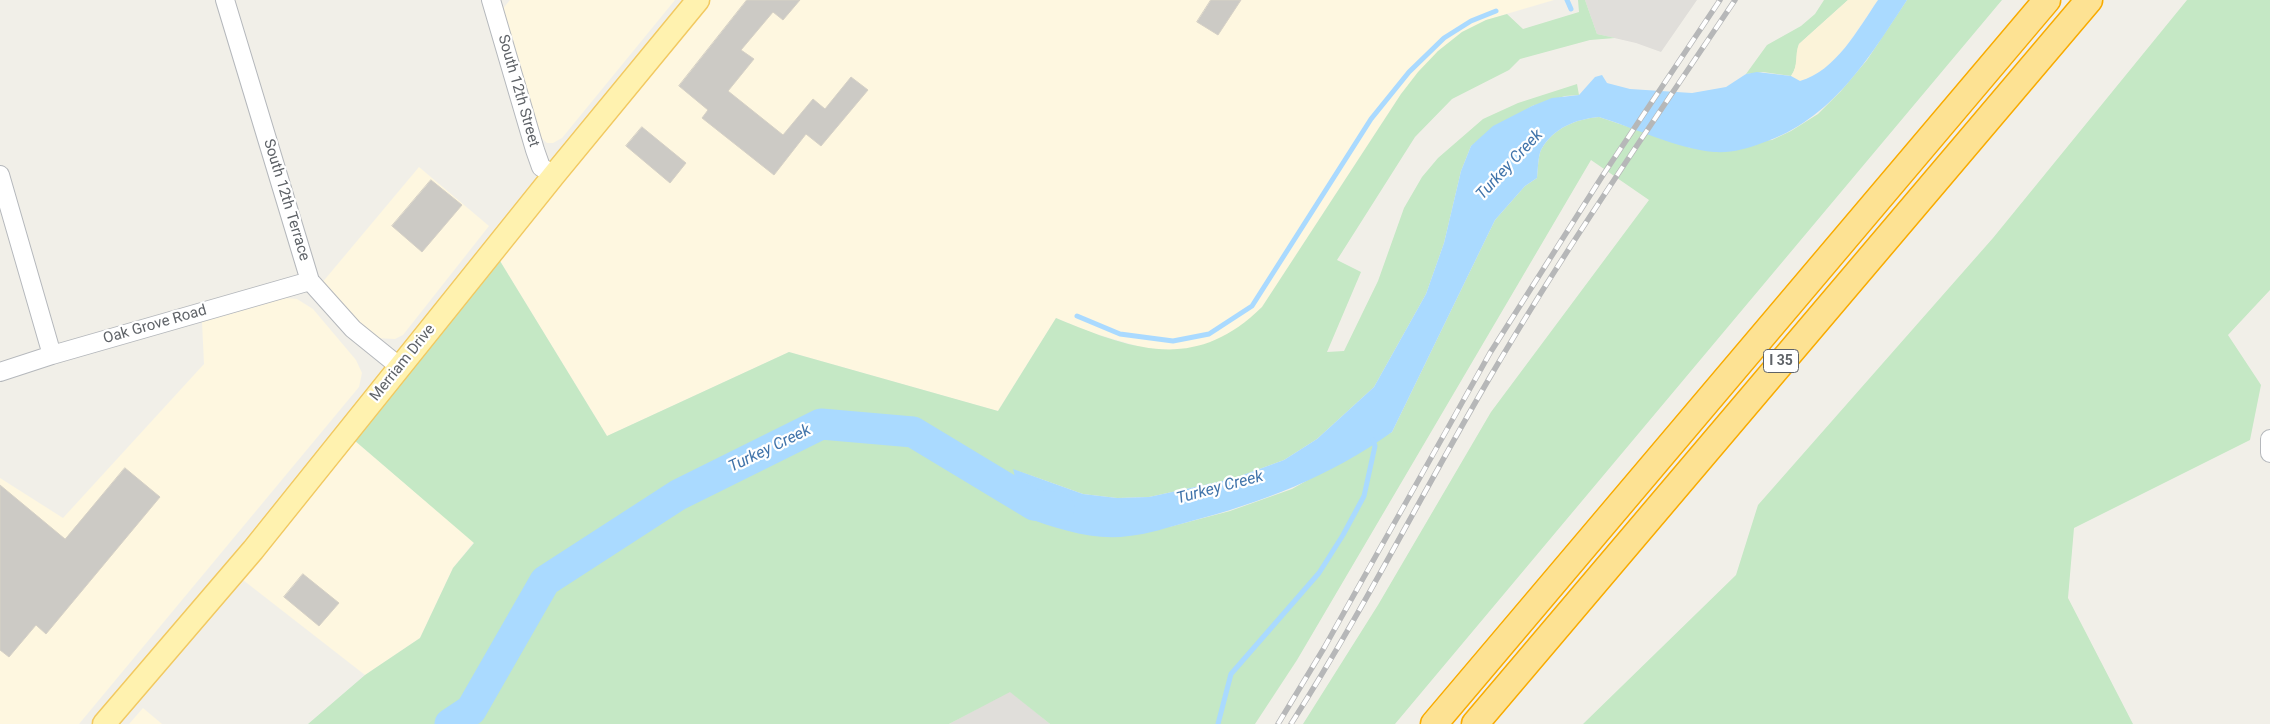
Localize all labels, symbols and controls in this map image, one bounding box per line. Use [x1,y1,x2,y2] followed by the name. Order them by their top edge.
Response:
[493,33,543,149] street label: South 12th Street
[1473,126,1547,204] water label: Turkey Creek
[259,137,313,263] street label: South 12th Terrace
[101,302,209,348] street label: Oak Grove Road
[367,321,439,405] street label: Merriam Drive
[1764,350,1798,372] road number: I 35
[726,421,814,477] water label: Turkey Creek
[1175,467,1265,509] water label: Turkey Creek

